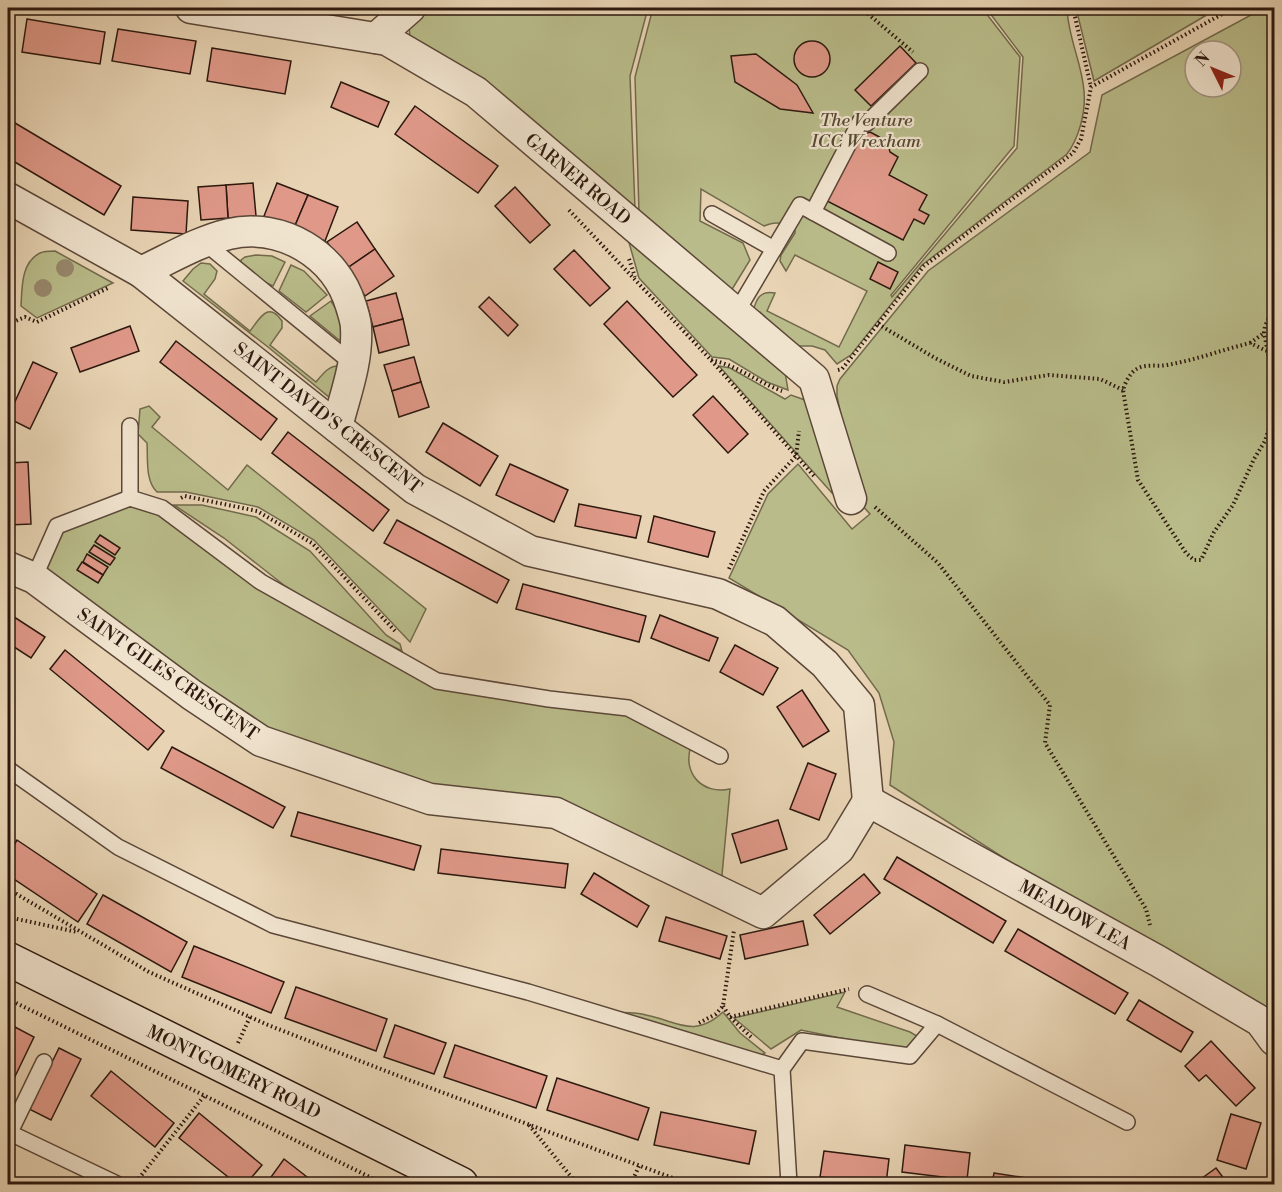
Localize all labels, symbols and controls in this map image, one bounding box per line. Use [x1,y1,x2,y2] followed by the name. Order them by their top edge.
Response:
[1183,39,1243,99] north arrow
[1191,48,1215,71] text: N
[810,109,921,153] park label: The Venture ICC Wrexham
[520,128,635,230] street label: GARNER ROAD
[229,338,427,499] street label: SAINT DAVID'S CRESCENT
[73,603,263,746] street label: SAINT GILES CRESCENT
[1015,875,1135,956] street label: MEADOW LEA
[143,1020,325,1125] street label: MONTGOMERY ROAD

